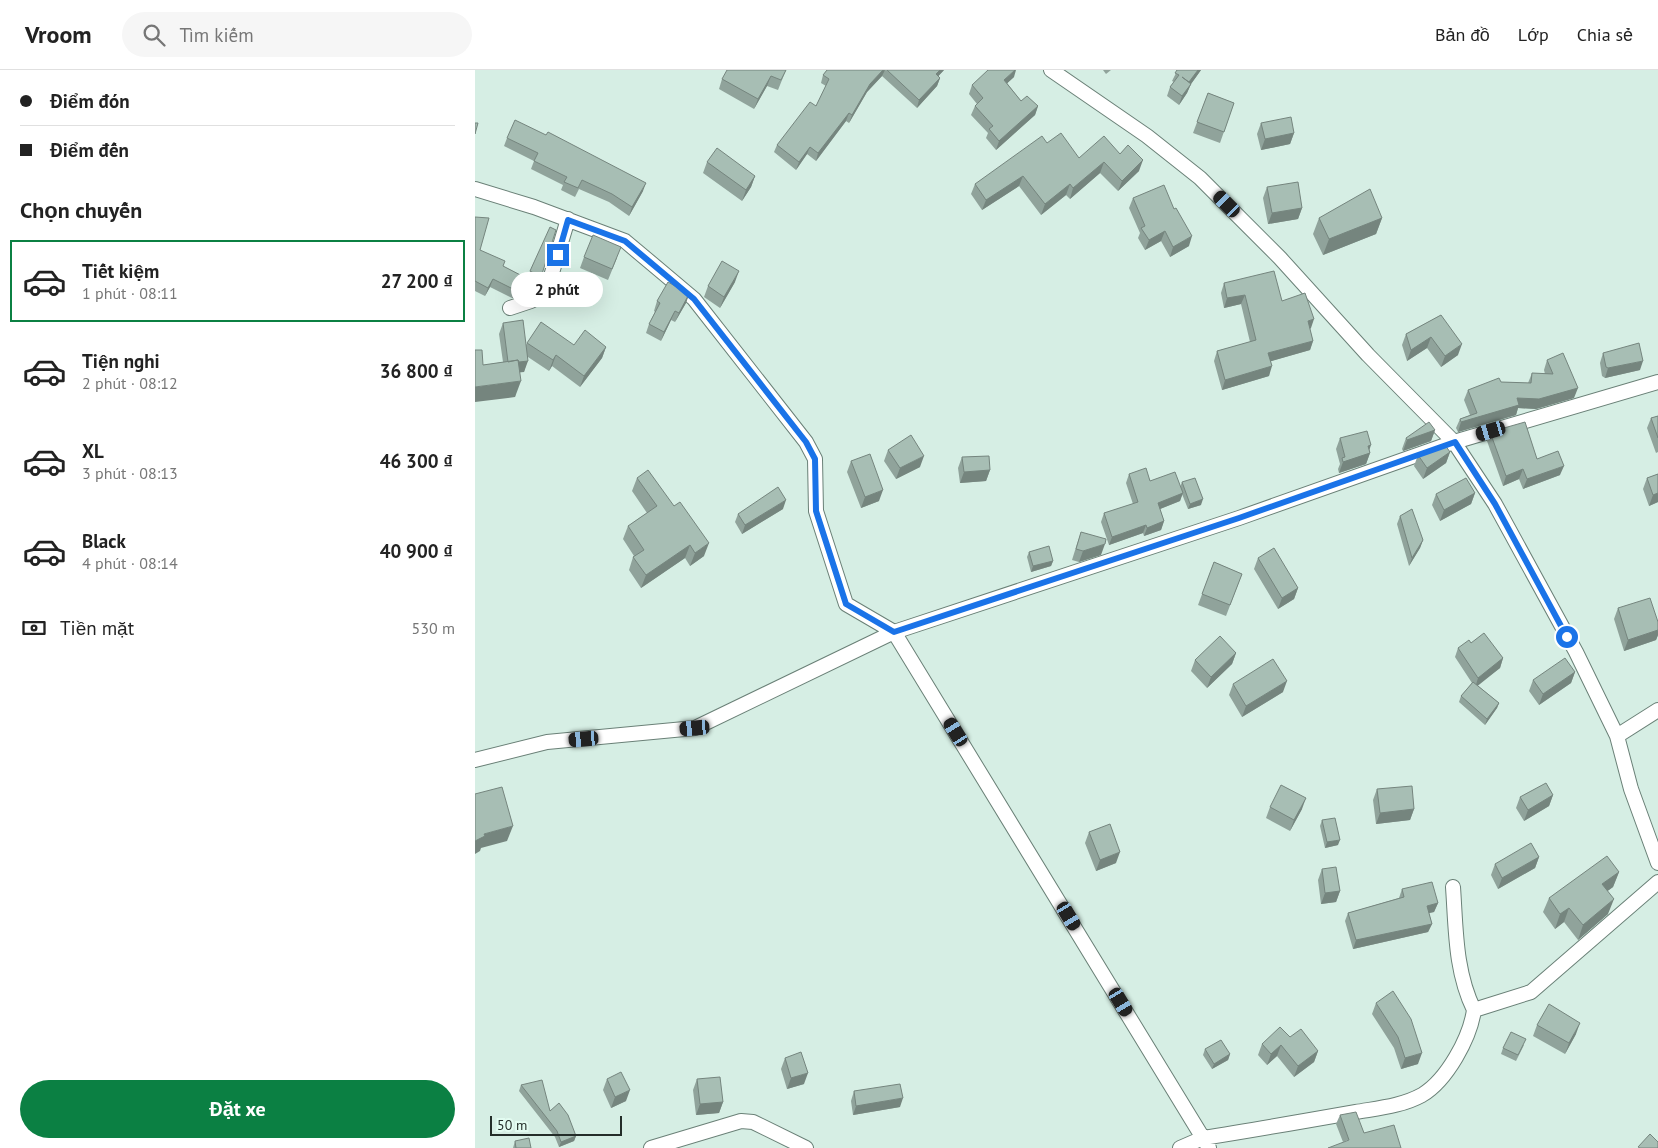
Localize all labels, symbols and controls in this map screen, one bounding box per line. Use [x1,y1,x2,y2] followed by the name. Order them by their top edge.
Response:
[122,12,472,57] search box
[25,19,92,50] text: Vroom
[140,21,168,49] icon: search
[180,23,254,47] text: Tìm kiếm
[1435,23,1490,46] text: Bản đồ
[1518,23,1549,46] text: Lớp
[1577,23,1633,46] text: Chia sẻ
[50,89,130,113] text: Điểm đón
[50,138,129,162] text: Điểm đến
[1211,188,1242,220] car
[20,196,142,224] text: Chọn chuyến
[547,244,569,266] route end
[22,259,67,304] icon: car
[82,259,159,283] text: Tiết kiệm
[381,269,453,293] text: 27 200 ₫
[512,272,604,308] callout: 2 phút
[535,279,579,299] text: 2 phút
[82,283,178,303] text: 1 phút · 08:11
[22,349,67,394] icon: car
[82,349,160,373] text: Tiện nghi
[380,359,453,383] text: 36 800 ₫
[82,373,178,393] text: 2 phút · 08:12
[1474,420,1507,442] car
[22,439,67,484] icon: car
[82,439,104,463] text: XL
[380,449,453,473] text: 46 300 ₫
[82,463,178,483] text: 3 phút · 08:13
[22,529,67,574] icon: car
[82,529,126,553] text: Black
[380,539,453,563] text: 40 900 ₫
[82,553,178,573] text: 4 phút · 08:14
[20,614,48,642] icon: cash
[60,616,134,640] text: Tiền mặt
[412,618,455,638] text: 530 m
[1556,626,1578,648] route start
[941,715,970,749] car
[679,719,710,737] car
[568,730,599,748] car
[1054,899,1083,933] car
[1106,985,1135,1019] car
[20,1080,455,1138] button: Đặt xe
[490,1113,623,1136] scale bar
[497,1116,527,1134] text: 50 m

